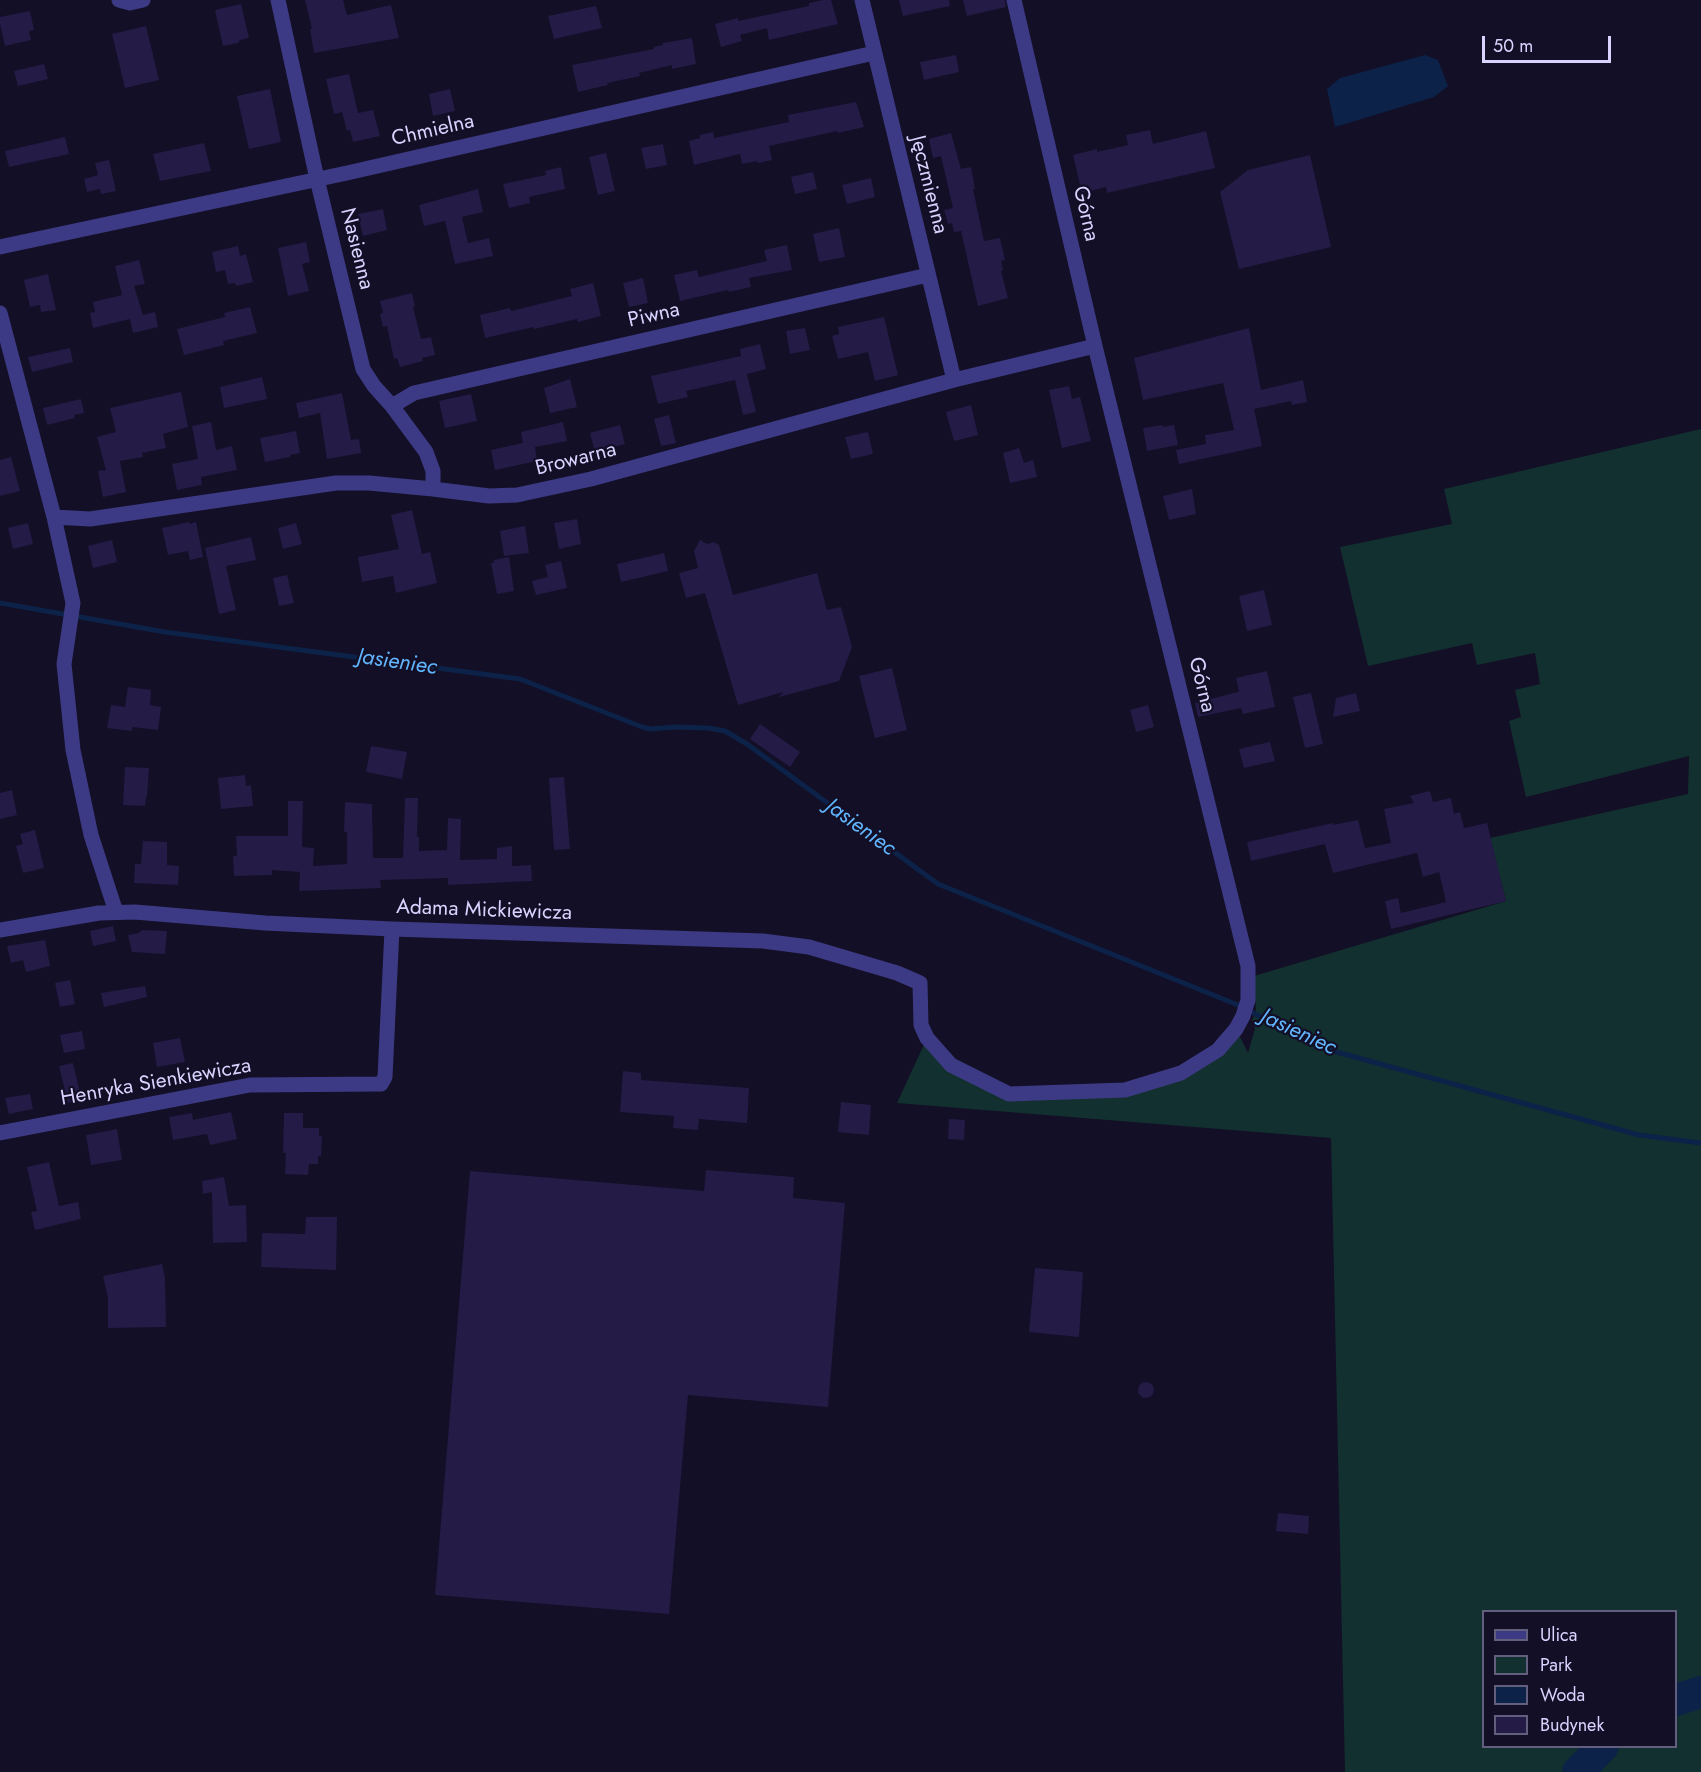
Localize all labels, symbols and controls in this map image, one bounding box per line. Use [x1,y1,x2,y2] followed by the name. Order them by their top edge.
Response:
[1485,24,1614,62] scale bar
[1493,33,1533,59] text: 50 m
[389,109,477,153] street label: Chmielna
[904,133,952,237] street label: Jęczmienna
[1066,184,1104,244] street label: Górna
[334,206,378,292] street label: Nasienna
[626,298,682,334] street label: Piwna
[533,438,619,482] street label: Browarna
[355,644,439,682] water label: Jasieniec
[1182,655,1220,715] street label: Górna
[820,794,900,862] water label: Jasieniec
[396,895,572,927] street label: Adama Mickiewicza
[1256,1004,1340,1062] water label: Jasieniec
[59,1054,253,1112] street label: Henryka Sienkiewicza
[1482,1610,1677,1748] legend
[1540,1622,1577,1648] text: Ulica
[1540,1652,1572,1678] text: Park
[1540,1682,1585,1708] text: Woda
[1540,1712,1604,1738] text: Budynek

